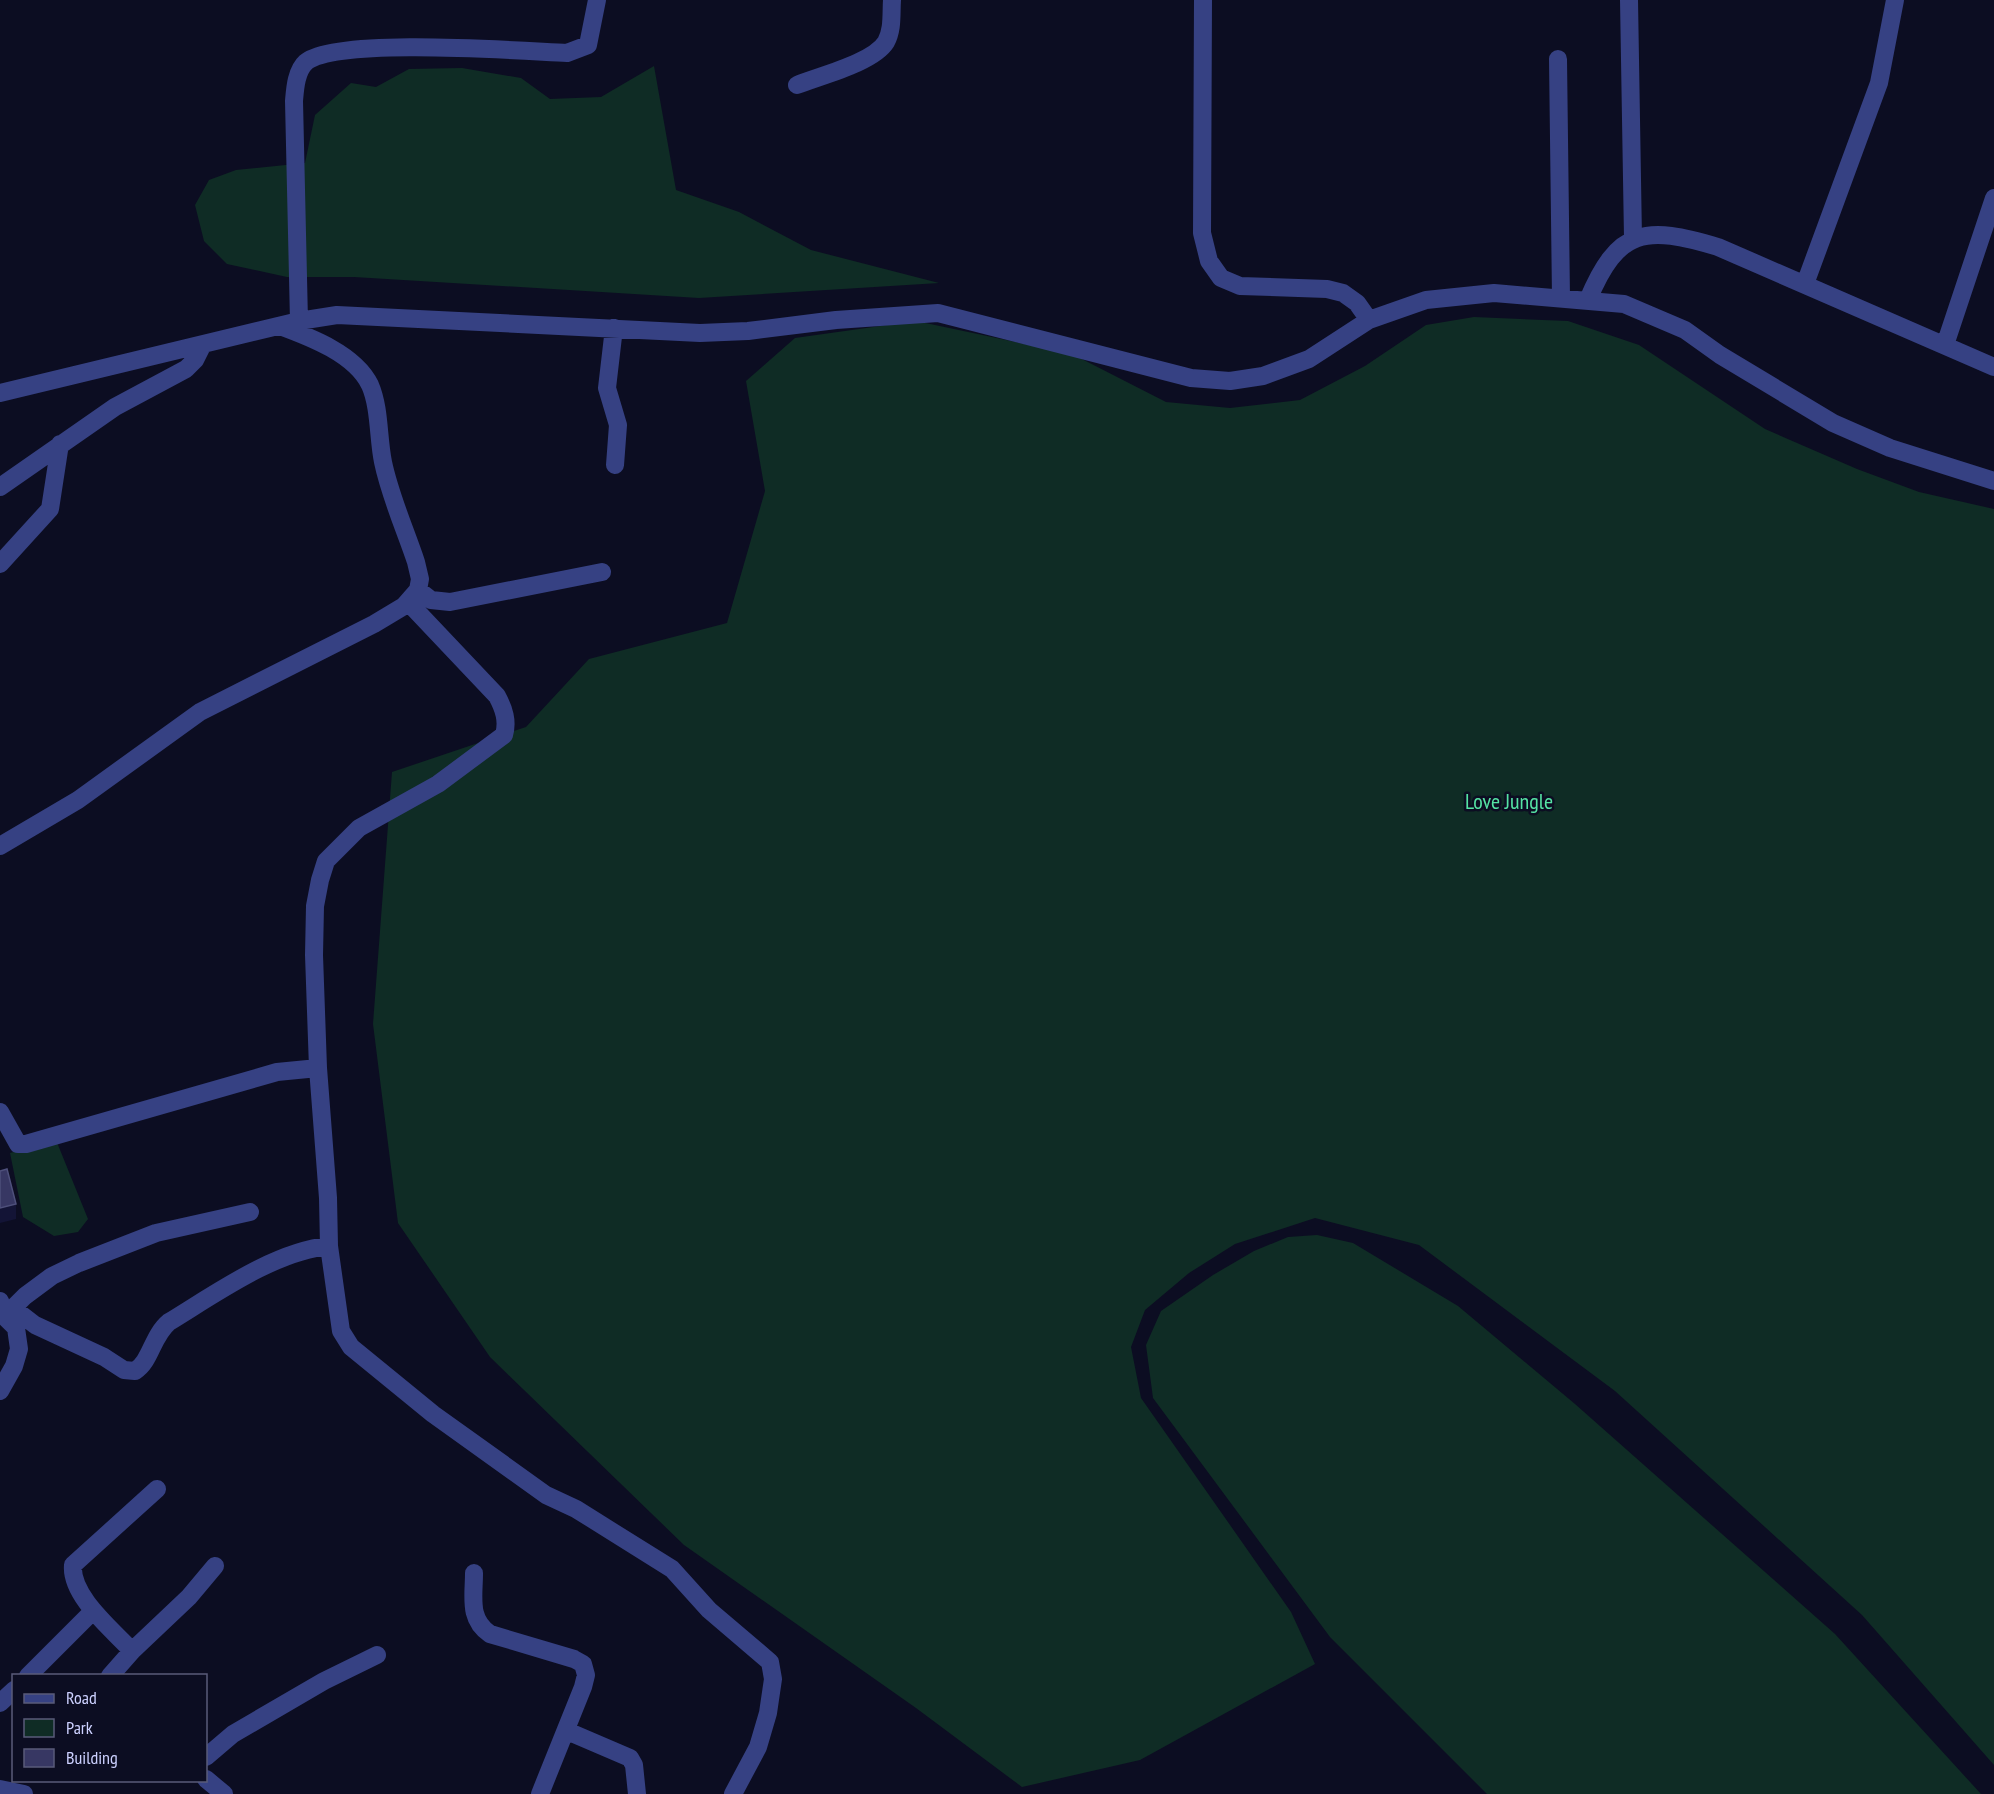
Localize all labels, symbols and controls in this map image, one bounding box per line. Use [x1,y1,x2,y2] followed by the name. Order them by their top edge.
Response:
[1465,787,1553,815] park label: Love Jungle
[12,1674,207,1782] legend
[66,1686,97,1709] text: Road
[66,1716,93,1739] text: Park
[66,1746,118,1769] text: Building

